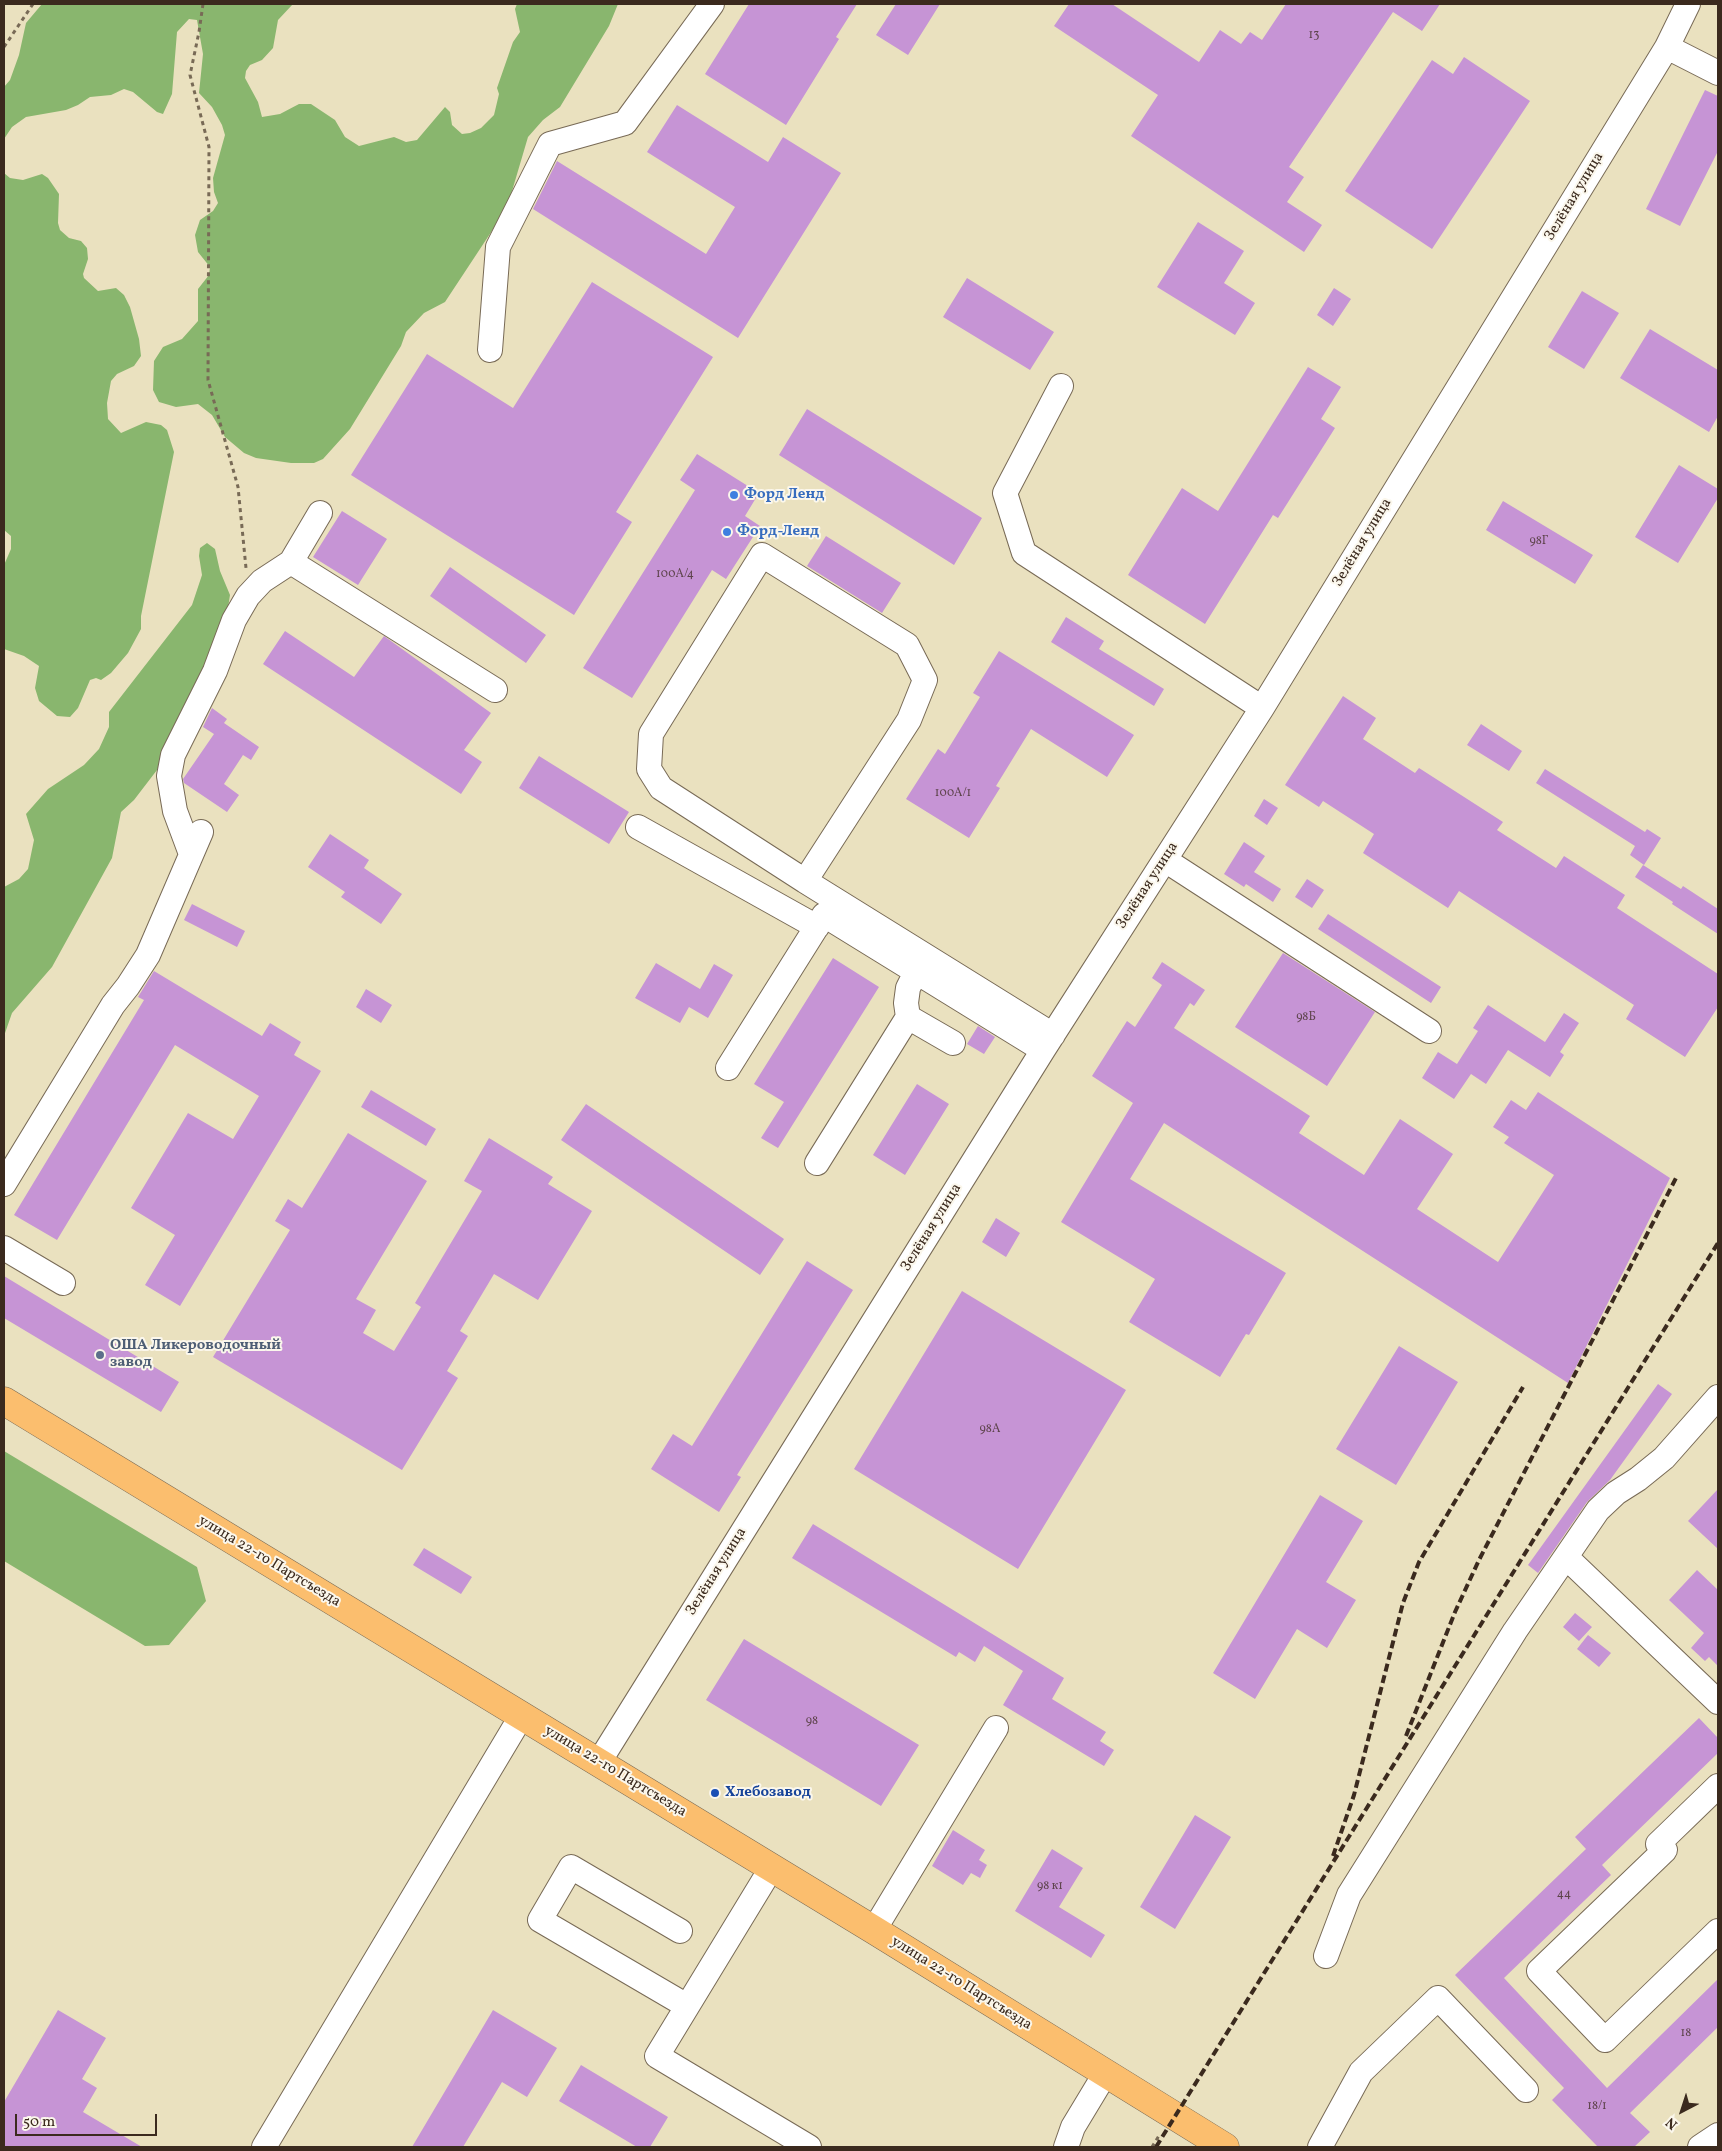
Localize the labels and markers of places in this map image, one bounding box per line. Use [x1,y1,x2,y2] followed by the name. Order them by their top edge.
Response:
[744,486,824,504] place label: Форд Ленд
[728,489,740,501] marker: Форд Ленд
[737,523,819,541] place label: Форд-Ленд
[721,526,733,538] marker: Форд-Ленд
[110,1337,281,1372] place label: ОША Ликероводочный завод
[94,1349,106,1361] marker: ОША Ликероводочный завод
[725,1784,811,1802] place label: Хлебозавод
[709,1787,721,1799] marker: Хлебозавод

